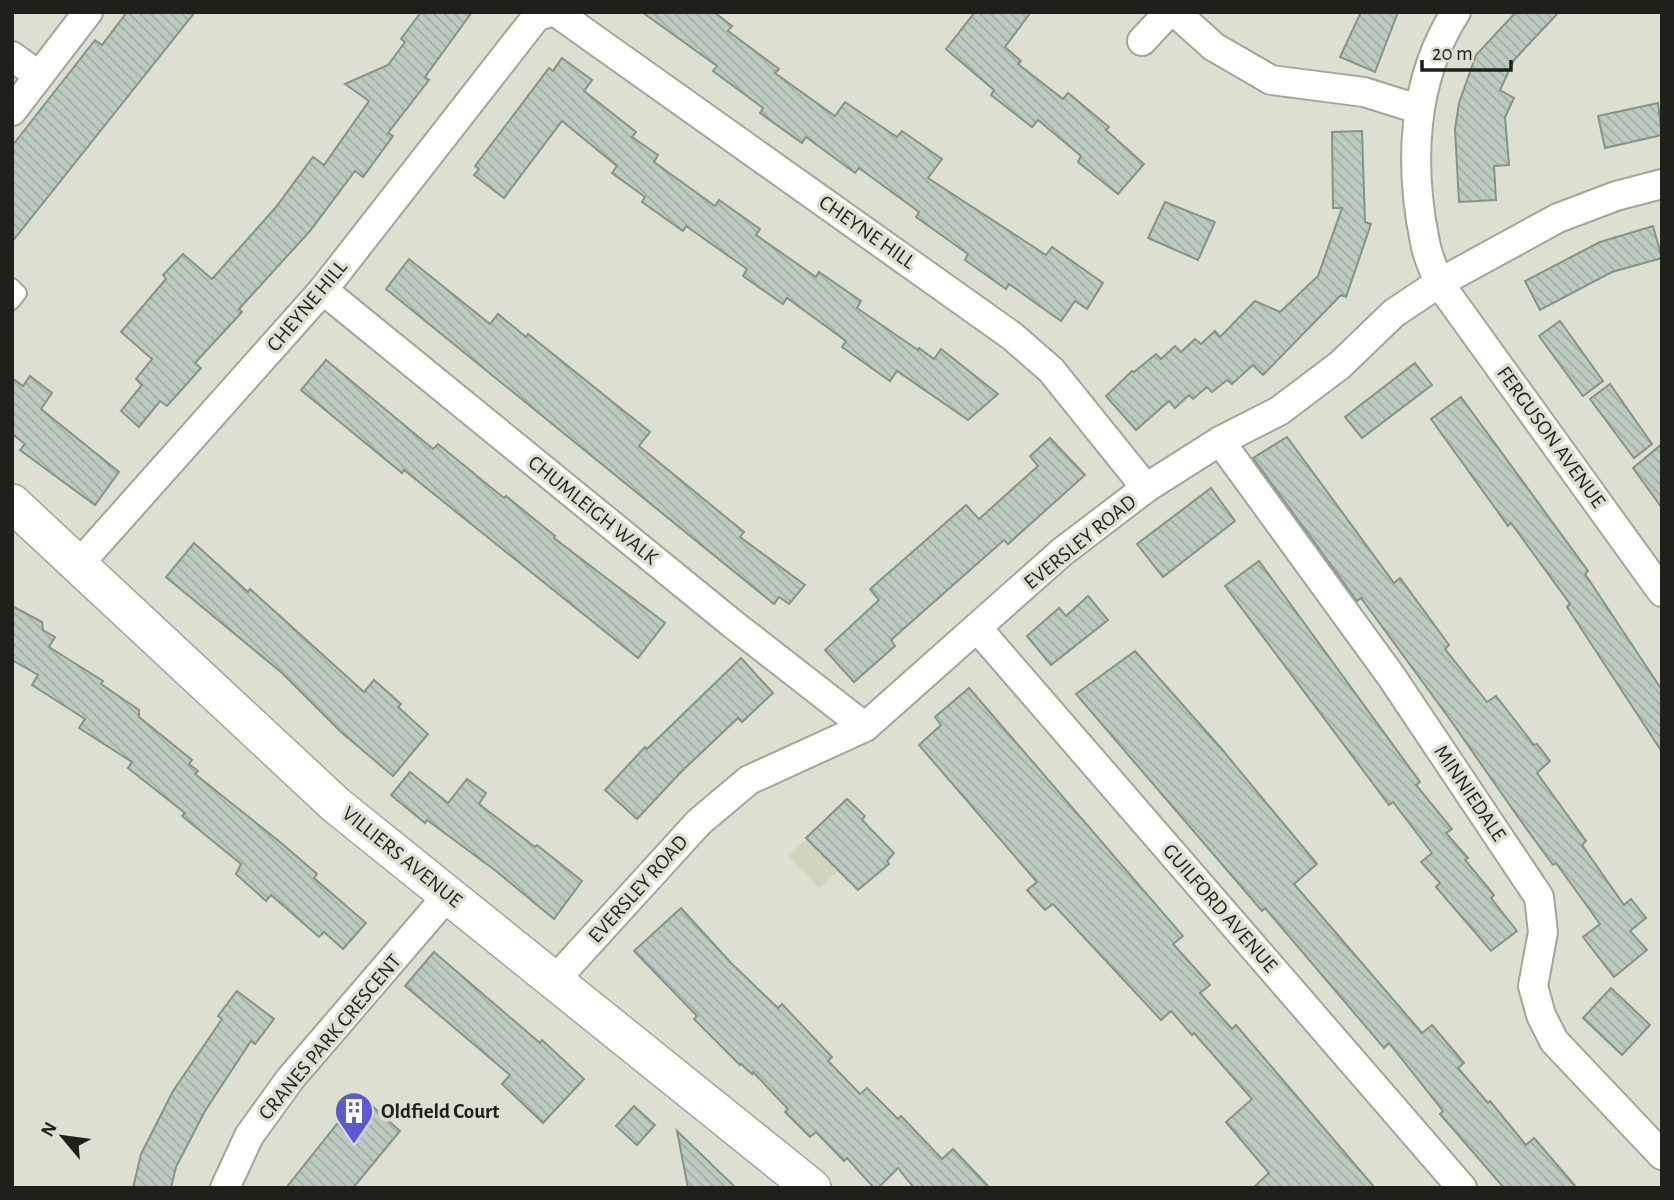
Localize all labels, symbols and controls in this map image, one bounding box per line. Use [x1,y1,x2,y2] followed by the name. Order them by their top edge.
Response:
[1422,28,1511,72] scale bar
[1432,43,1473,64] text: 20 m
[815,191,919,273] street label: CHEYNE HILL
[263,256,351,356] street label: CHEYNE HILL
[1493,363,1609,511] street label: FERGUSON AVENUE
[524,451,662,569] street label: CHUMLEIGH WALK
[1020,491,1140,593] street label: EVERSLEY ROAD
[1430,741,1510,845] street label: MINNIEDALE
[338,803,466,911] street label: VILLIERS AVENUE
[584,831,692,947] street label: EVERSLEY ROAD
[1159,840,1281,976] street label: GUILFORD AVENUE
[255,950,405,1124] street label: CRANES PARK CRESCENT
[333,1090,375,1145] building icon: Oldfield Court
[381,1101,499,1122] place label: Oldfield Court
[28,1102,98,1172] north arrow
[38,1119,61,1140] text: N

